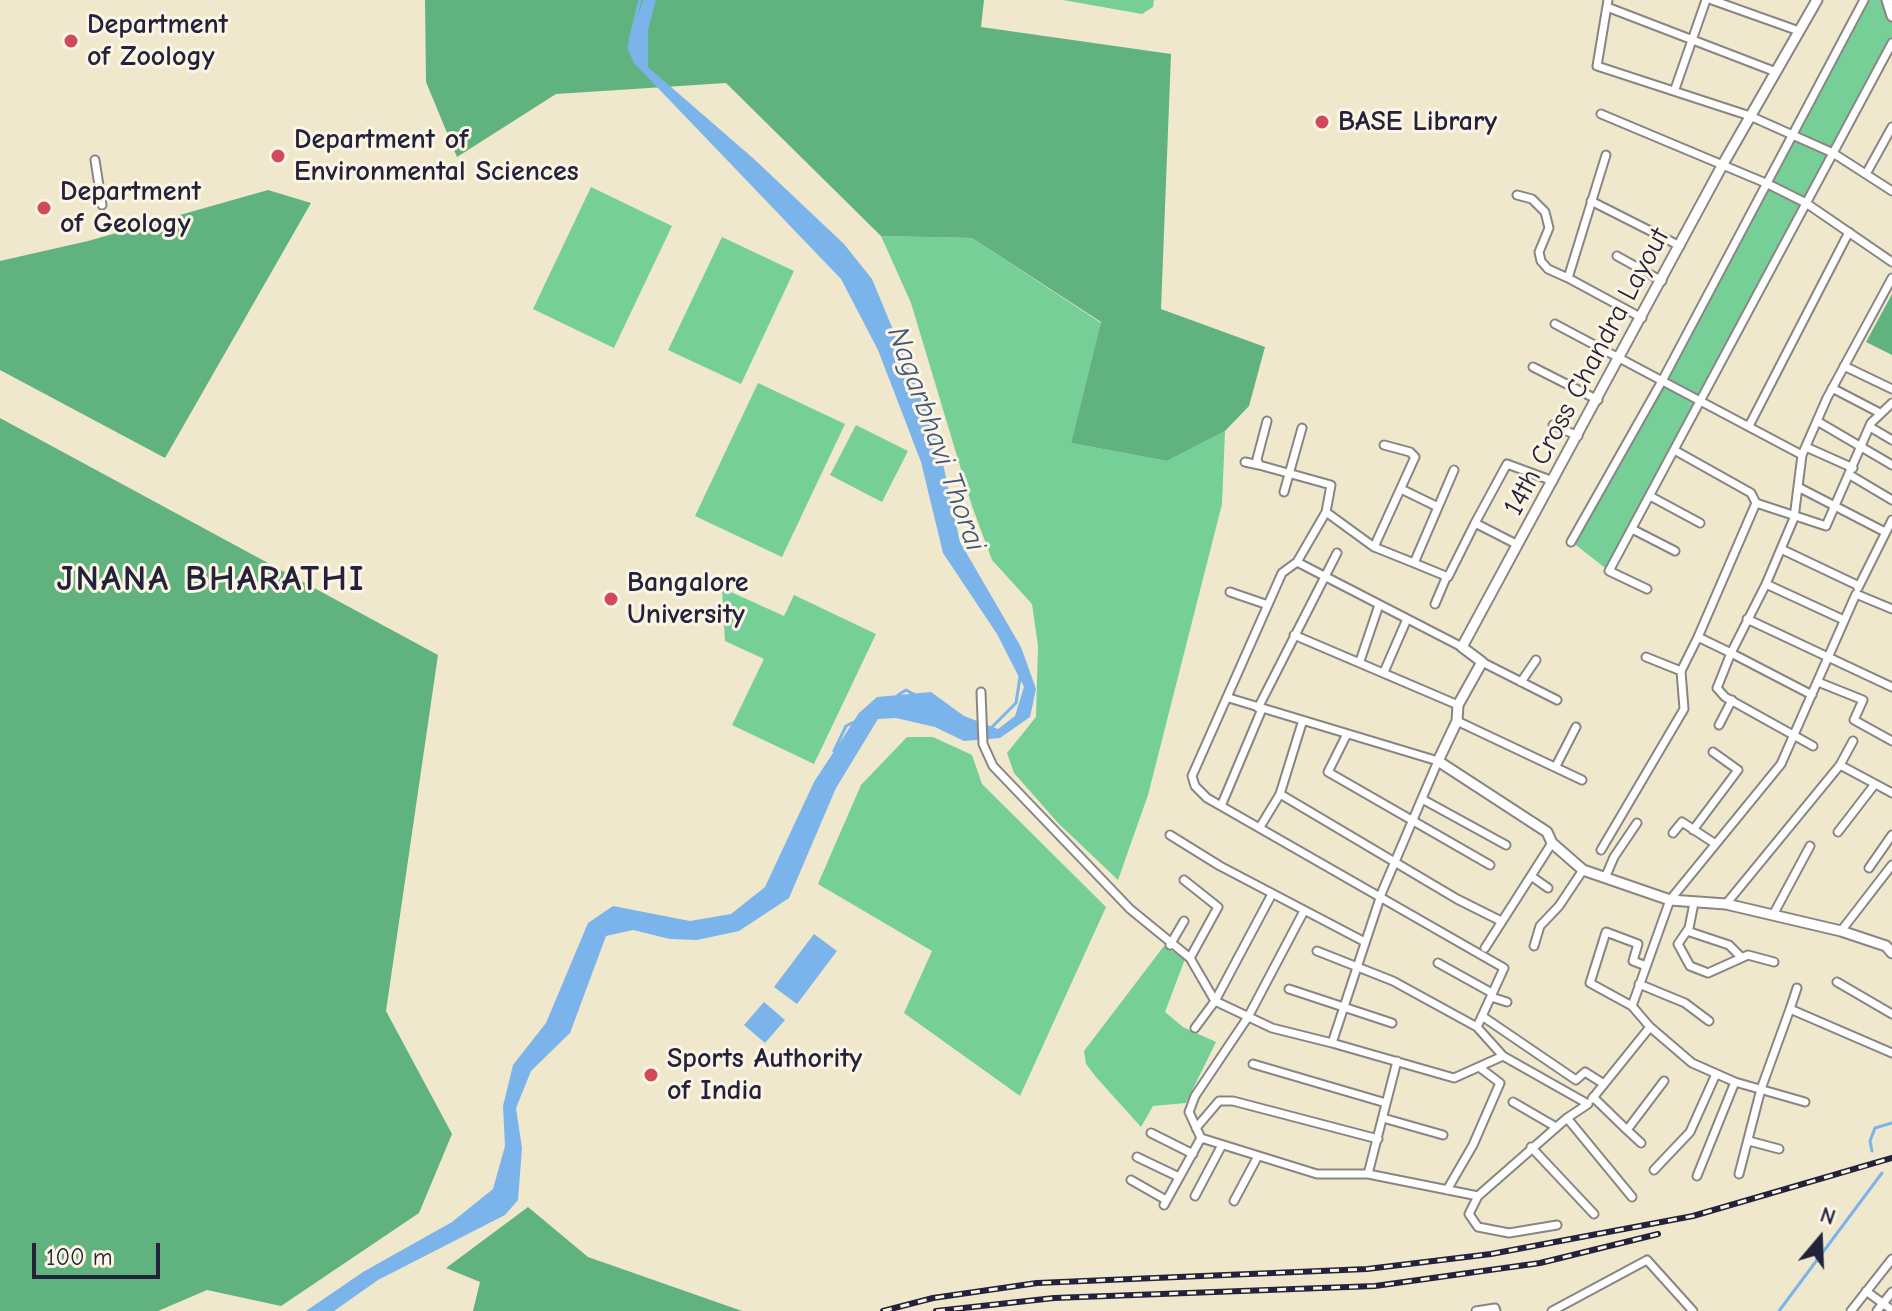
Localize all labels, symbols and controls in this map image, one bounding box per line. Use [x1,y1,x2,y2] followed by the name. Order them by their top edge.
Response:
[87,8,228,74] place label: Department of Zoology
[62,32,80,50] marker: Department of Zoology
[1338,105,1497,139] place label: BASE Library
[1313,113,1331,131] marker: BASE Library
[294,123,579,189] place label: Department of Environmental Sciences
[269,147,287,165] marker: Department of Environmental Sciences
[60,175,201,241] place label: Department of Geology
[35,199,53,217] marker: Department of Geology
[1497,223,1677,521] street label: 14th Cross Chandra Layout
[879,322,993,556] water label: Nagarbhavi Thorai
[57,558,365,602] district label: JNANA BHARATHI
[627,566,748,632] place label: Bangalore University
[602,590,620,608] marker: Bangalore University
[667,1042,862,1108] place label: Sports Authority of India
[642,1066,660,1084] marker: Sports Authority of India
[1780,1199,1860,1279] north arrow
[1817,1202,1839,1231] text: N
[36,1227,164,1277] scale bar
[46,1243,113,1271] text: 100 m

